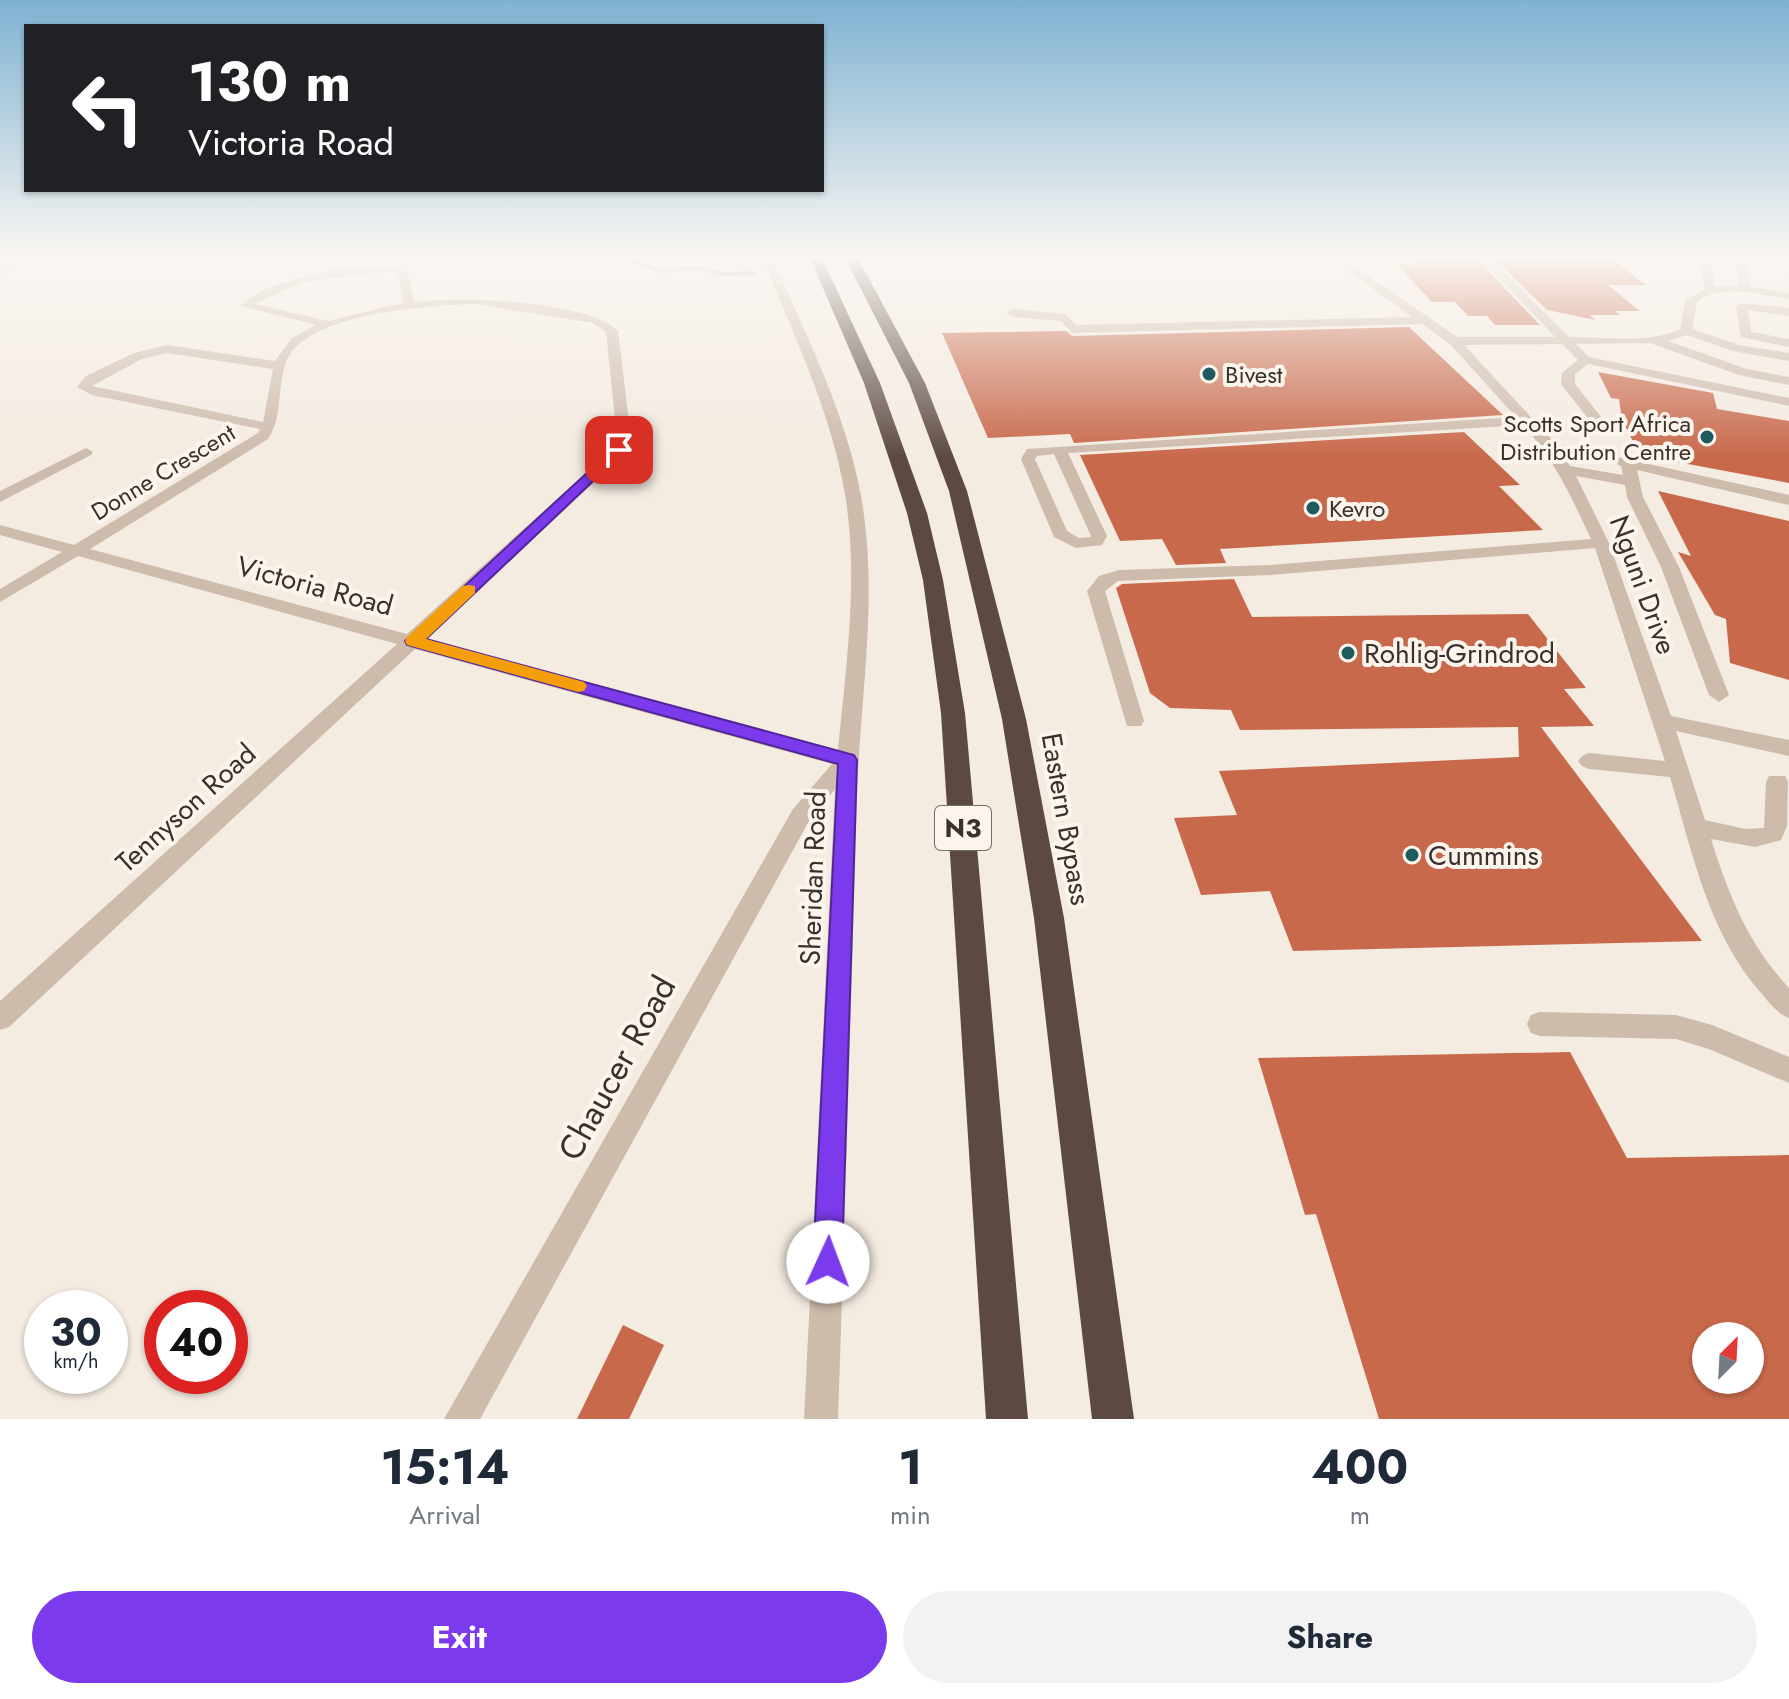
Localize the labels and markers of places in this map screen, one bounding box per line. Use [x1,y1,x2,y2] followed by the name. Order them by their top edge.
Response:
[1225,357,1283,392] place label: Bivest
[1200,365,1218,383] marker: Bivest
[1500,406,1691,469] place label: Scotts Sport Africa Distribution Centre
[585,416,653,484] pin
[1698,428,1716,446] marker: Scotts Sport Africa Distribution Centre
[1329,491,1385,526] place label: Kevro
[1304,499,1322,517] marker: Kevro
[1364,633,1555,674] place label: Rohlig-Grindrod
[1339,644,1357,662] marker: Rohlig-Grindrod
[1428,835,1539,876] place label: Cummins
[1403,846,1421,864] marker: Cummins

